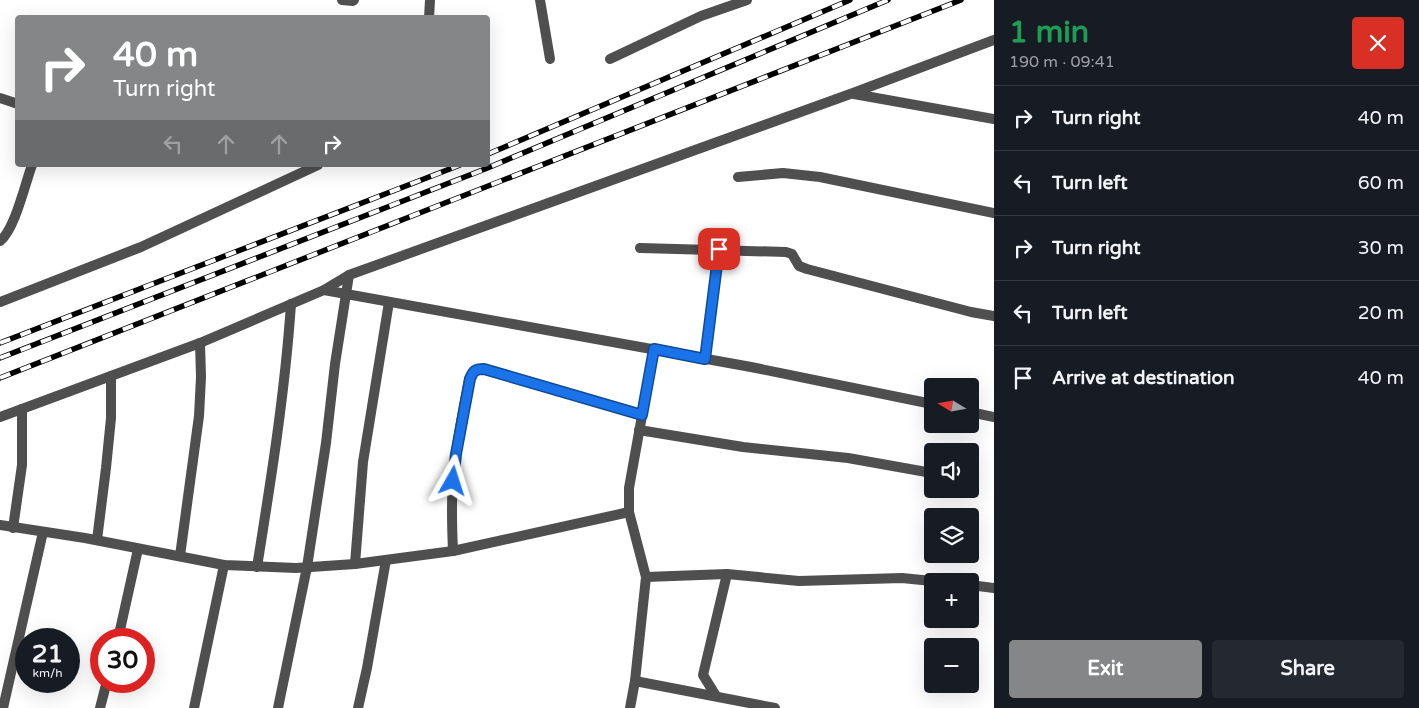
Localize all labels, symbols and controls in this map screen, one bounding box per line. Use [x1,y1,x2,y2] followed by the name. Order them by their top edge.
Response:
[1009,14,1089,51] text: 1 min
[1352,17,1404,69] button: close
[113,34,198,76] text: 40 m
[30,35,95,100] icon: right
[1009,52,1115,72] text: 190 m · 09:41
[113,76,215,102] text: Turn right
[1009,104,1037,132] icon: right
[1052,107,1140,129] text: Turn right
[1358,107,1404,129] text: 40 m
[159,130,187,158] icon: left
[212,130,240,158] icon: ahead
[265,130,293,158] icon: ahead
[318,130,346,158] icon: right
[1009,169,1037,197] icon: left
[1052,172,1128,194] text: Turn left
[1358,172,1404,194] text: 60 m
[698,228,740,270] pin
[1009,234,1037,262] icon: right
[705,235,733,263] icon: arrive
[1052,237,1140,259] text: Turn right
[1358,237,1404,259] text: 30 m
[1009,299,1037,327] icon: left
[1052,302,1128,324] text: Turn left
[1358,302,1404,324] text: 20 m
[1009,364,1037,392] icon: arrive
[1052,367,1235,389] text: Arrive at destination
[1358,367,1404,389] text: 40 m
[924,378,979,432] north arrow
[924,378,979,693] map controls
[924,443,979,498] button: sound
[426,454,478,506] position arrow
[924,508,979,563] button: layers
[924,573,979,628] button: +
[90,628,155,693] speed limit sign: 30
[924,638,979,693] button: −
[32,639,63,669] text: 21
[1009,640,1202,698] button: Exit
[1212,640,1404,698] button: Share
[32,666,63,680] text: km/h

